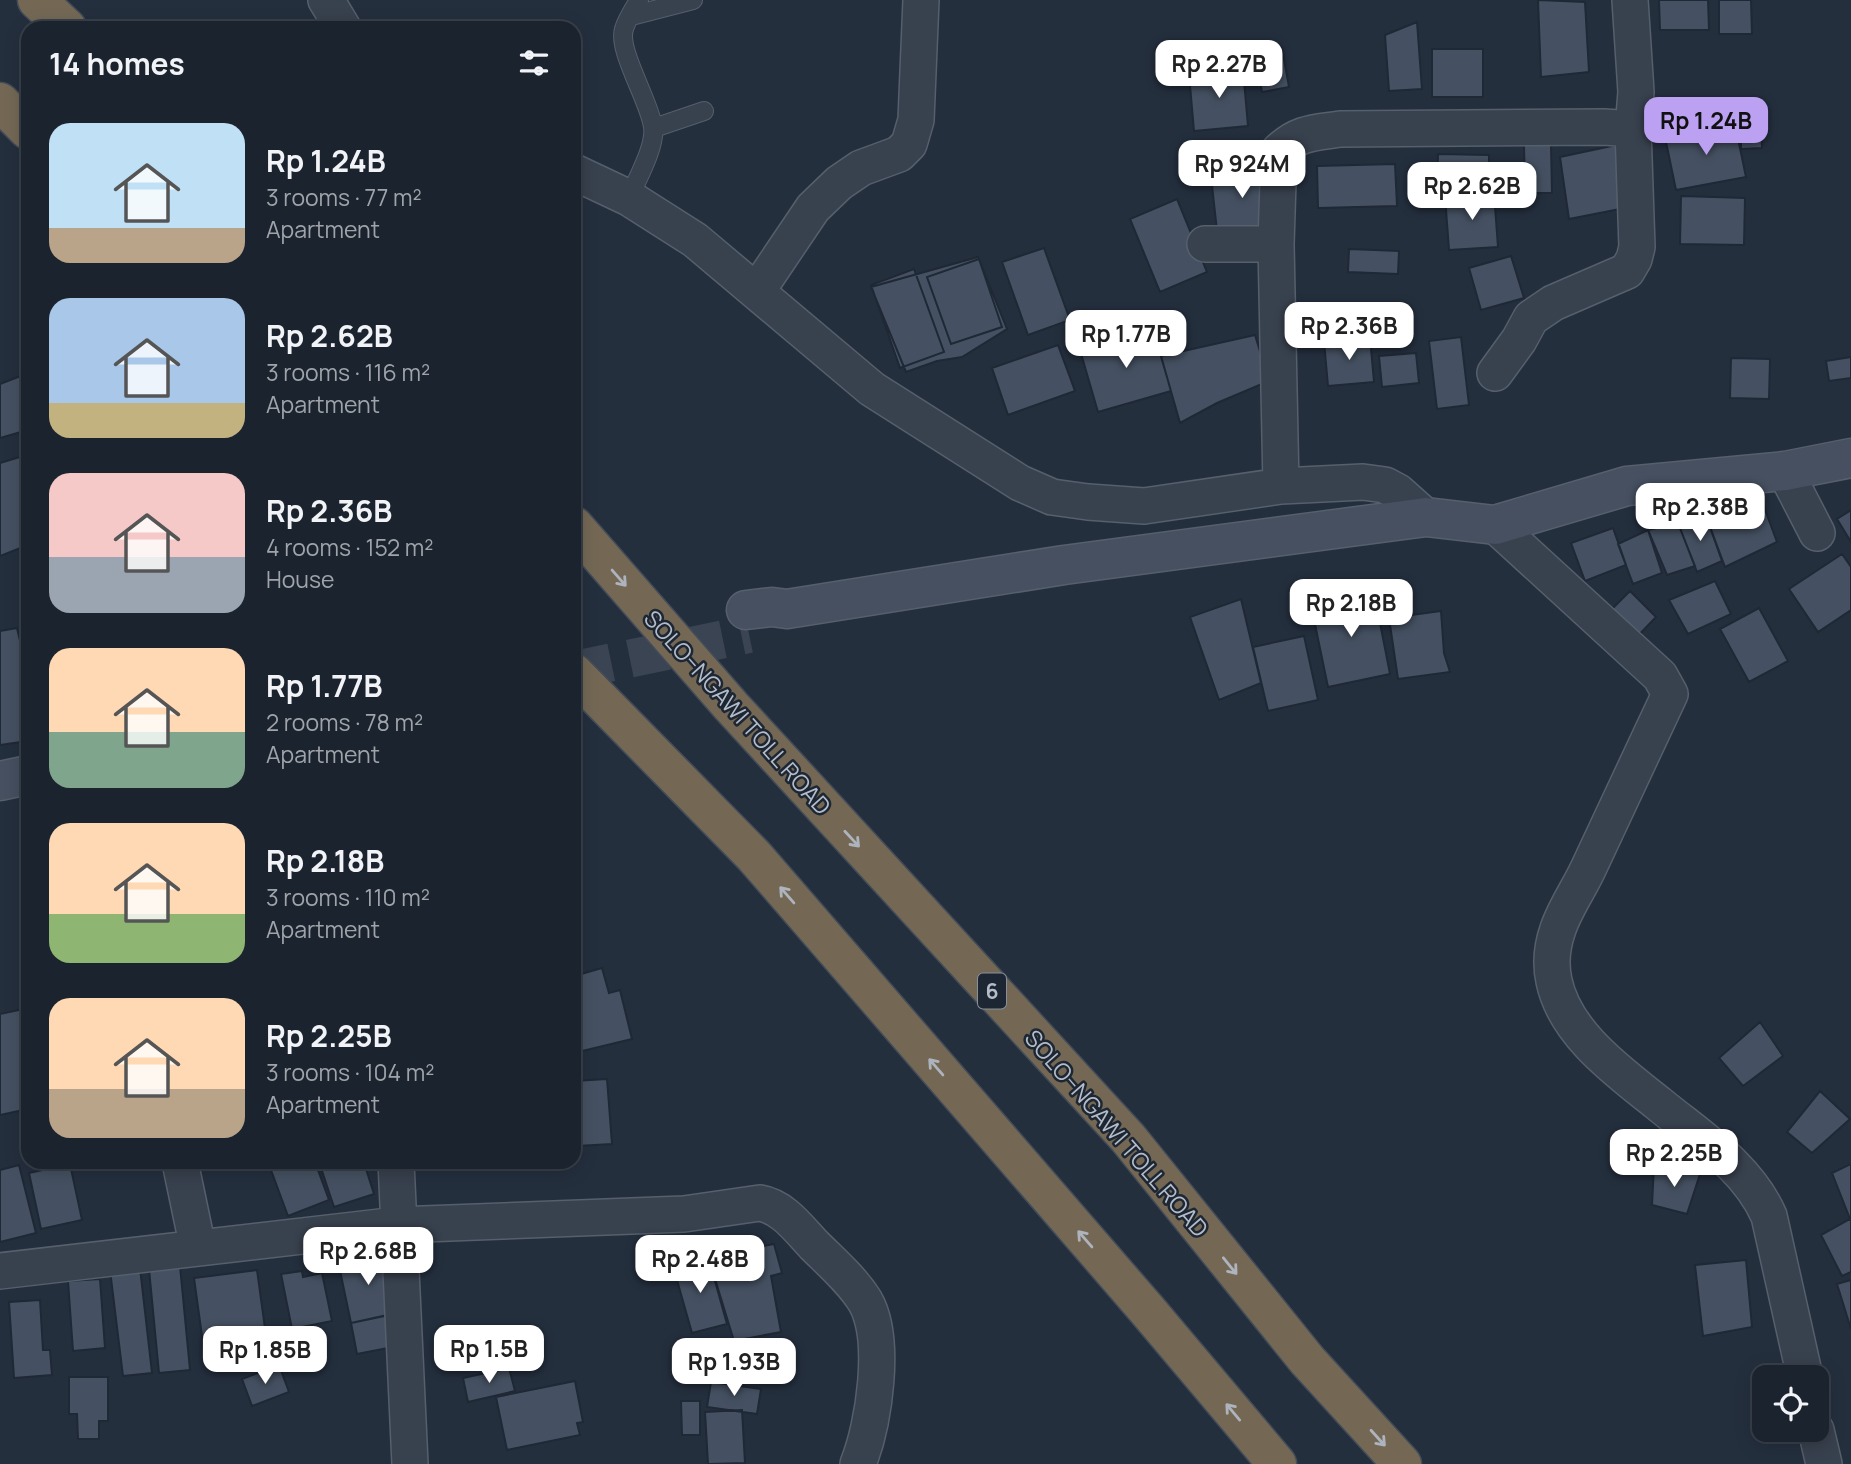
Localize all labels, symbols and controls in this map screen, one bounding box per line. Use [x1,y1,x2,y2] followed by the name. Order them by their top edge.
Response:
[1147,41,1291,100] pin: Rp 2.27B
[49,43,185,84] text: 14 homes
[515,44,553,82] icon: filters
[1171,47,1267,79] text: Rp 2.27B
[1634,97,1778,157] pin: Rp 1.24B
[1660,104,1752,136] text: Rp 1.24B
[266,140,386,181] text: Rp 1.24B
[1177,140,1307,200] pin: Rp 924M
[1194,147,1290,179] text: Rp 924M
[105,151,189,235] icon: home
[1400,162,1544,222] pin: Rp 2.62B
[1423,169,1521,201] text: Rp 2.62B
[266,181,422,213] text: 3 rooms · 77 m²
[266,213,380,245] text: Apartment
[1277,302,1421,362] pin: Rp 2.36B
[1301,309,1397,341] text: Rp 2.36B
[1054,310,1198,370] pin: Rp 1.77B
[266,315,393,356] text: Rp 2.62B
[1081,317,1171,349] text: Rp 1.77B
[105,326,189,410] icon: home
[266,356,430,388] text: 3 rooms · 116 m²
[266,388,380,420] text: Apartment
[1628,484,1772,543] pin: Rp 2.38B
[266,490,392,531] text: Rp 2.36B
[1652,490,1748,522] text: Rp 2.38B
[105,501,189,585] icon: home
[266,531,433,563] text: 4 rooms · 152 m²
[266,563,335,595] text: House
[611,568,627,586] one-way arrow
[1279,580,1423,639] pin: Rp 2.18B
[1306,586,1396,618] text: Rp 2.18B
[637,603,839,821] street label: SOLO–NGAWI TOLL ROAD
[266,665,382,706] text: Rp 1.77B
[105,676,189,760] icon: home
[266,706,423,738] text: 2 rooms · 78 m²
[266,738,380,770] text: Apartment
[844,830,861,847] one-way arrow
[266,840,384,881] text: Rp 2.18B
[105,851,189,935] icon: home
[266,881,430,913] text: 3 rooms · 110 m²
[779,886,795,904] one-way arrow
[266,913,380,945] text: Apartment
[978,974,1006,1009] road number: 6
[266,1015,392,1056] text: Rp 2.25B
[1018,1022,1216,1244] street label: SOLO–NGAWI TOLL ROAD
[105,1026,189,1110] icon: home
[266,1056,434,1088] text: 3 rooms · 104 m²
[928,1058,944,1076] one-way arrow
[266,1088,380,1120] text: Apartment
[1602,1130,1746,1189] pin: Rp 2.25B
[1626,1136,1722,1168] text: Rp 2.25B
[296,1228,440,1287] pin: Rp 2.68B
[1077,1230,1093,1248] one-way arrow
[319,1234,417,1266] text: Rp 2.68B
[628,1236,772,1295] pin: Rp 2.48B
[651,1242,749,1274] text: Rp 2.48B
[1223,1256,1238,1274] one-way arrow
[193,1326,337,1386] pin: Rp 1.85B
[424,1326,554,1385] pin: Rp 1.5B
[450,1332,528,1364] text: Rp 1.5B
[219,1333,311,1365] text: Rp 1.85B
[662,1338,806,1398] pin: Rp 1.93B
[688,1345,780,1377] text: Rp 1.93B
[1752,1365,1829,1442] map controls
[1752,1365,1829,1442] button: locate
[1225,1403,1241,1421] one-way arrow
[1370,1429,1386,1447] one-way arrow

